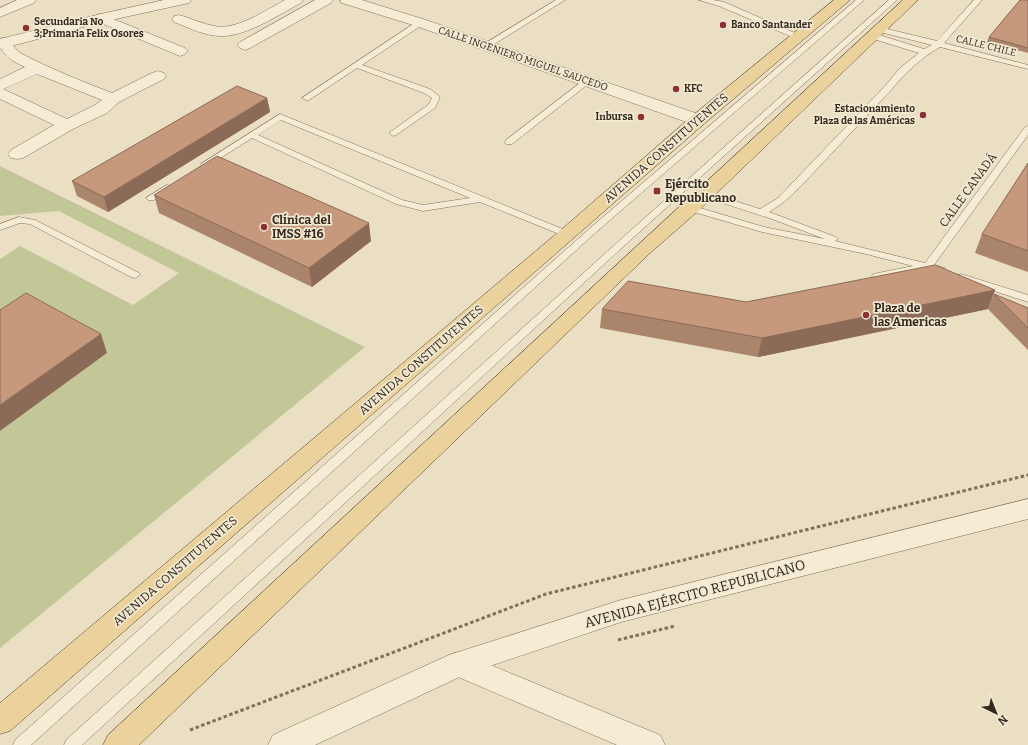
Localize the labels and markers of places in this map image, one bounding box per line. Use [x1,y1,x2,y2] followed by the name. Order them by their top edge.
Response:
[34,16,144,40] place label: Secundaria No 3;Primaria Felix Osores
[731,19,812,31] place label: Banco Santander
[718,20,728,30] marker: Banco Santander
[21,23,31,33] marker: Secundaria No 3;Primaria Felix Osores
[684,83,703,95] place label: KFC
[671,84,681,94] marker: KFC
[814,103,915,127] place label: Estacionamiento Plaza de las Américas
[918,110,928,120] marker: Estacionamiento Plaza de las Américas
[596,111,633,123] place label: Inbursa
[636,112,646,122] marker: Inbursa
[665,177,736,205] place label: Ejército Republicano
[652,186,662,196] marker: Ejército Republicano
[272,213,331,241] place label: Clínica del IMSS #16
[259,222,269,232] marker: Clínica del IMSS #16
[874,301,947,329] place label: Plaza de las Americas
[861,310,871,320] marker: Plaza de las Americas

